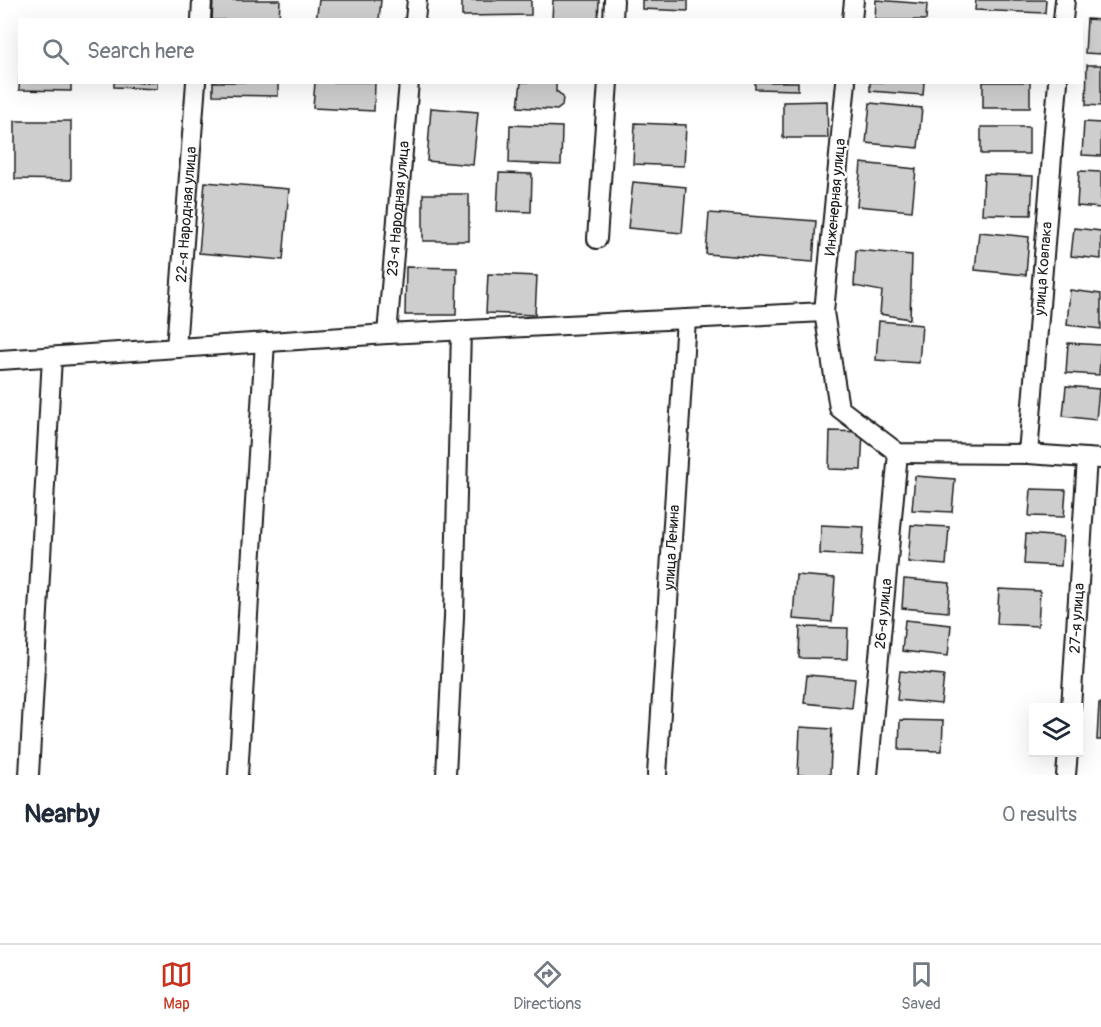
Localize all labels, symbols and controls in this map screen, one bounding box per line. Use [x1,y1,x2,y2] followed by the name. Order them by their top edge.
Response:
[18,18,1083,84] search box
[39,35,72,68] icon: search
[87,37,194,65] text: Search here
[821,138,850,256] street label: Инженерная улица
[383,140,414,277] street label: 23-я Народная улица
[172,146,201,283] street label: 22-я Народная улица
[1030,221,1057,317] street label: улица Ковпака
[660,504,684,592] street label: улица Ленина
[871,577,896,650] street label: 26-я улица
[1066,582,1089,654] street label: 27-я улица
[1029,703,1083,757] map controls
[1029,703,1083,757] button: layers
[24,798,100,830] text: Nearby
[1002,802,1077,827] text: 0 results
[160,958,193,1014] tab: Map
[513,958,581,1014] tab: Directions
[901,958,941,1014] tab: Saved

